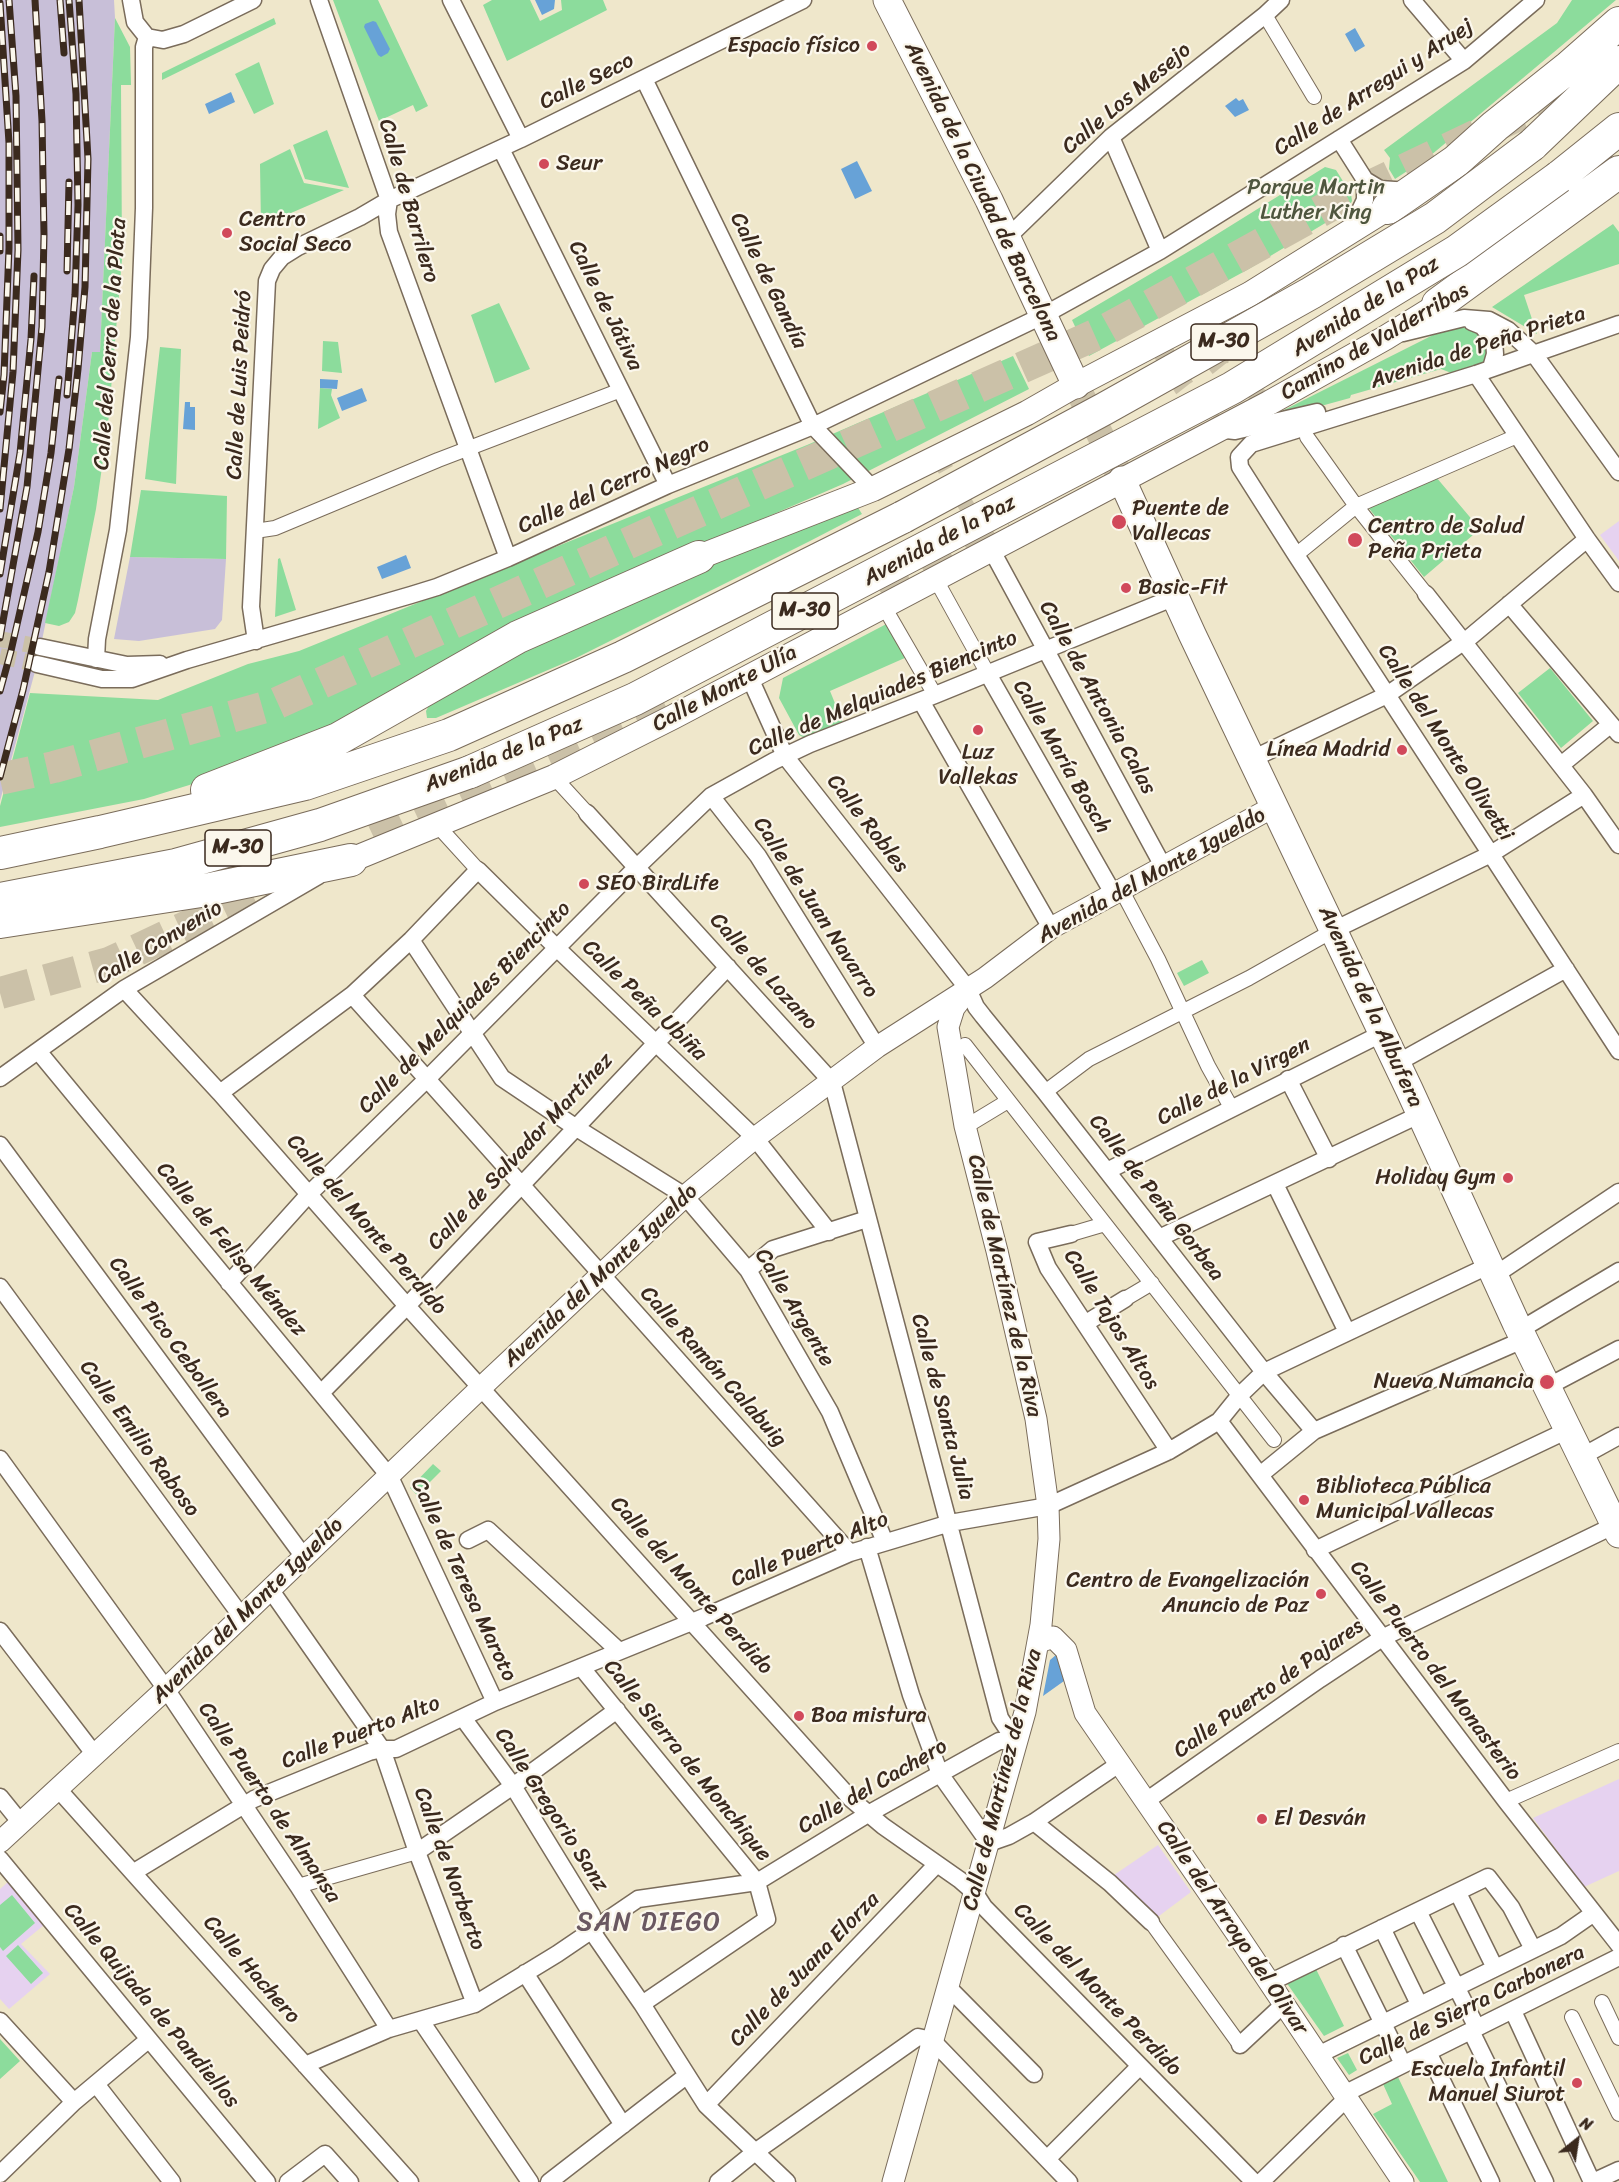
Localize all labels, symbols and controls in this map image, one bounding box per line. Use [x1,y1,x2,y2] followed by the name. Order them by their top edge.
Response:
[1269,14,1479,162] street label: Calle de Arregui y Aruej
[727,33,860,59] place label: Espacio físico
[1057,37,1197,161] street label: Calle Los Mesejo
[898,38,1066,346] street label: Avenida de la Ciudad de Barcelona
[865,39,879,53] marker: Espacio físico
[536,48,638,116] street label: Calle Seco
[372,116,444,286] street label: Calle de Barrilero
[556,151,602,177] place label: Seur
[537,157,551,171] marker: Seur
[1247,175,1385,226] park label: Parque Martin Luther King
[239,207,351,258] place label: Centro Social Seco
[724,209,812,353] street label: Calle de Gandía
[89,217,133,471] street label: Calle del Cerro de la Plata
[220,226,234,240] marker: Centro Social Seco
[562,237,648,375] street label: Calle de Játiva
[1287,251,1445,363] street label: Avenida de la Paz
[1276,277,1474,407] street label: Camino de Valderribas
[222,290,258,480] street label: Calle de Luis Peidró
[1367,301,1589,395] street label: Avenida de Peña Prieta
[1191,324,1257,360] road number: M-30
[514,432,714,540] street label: Calle del Cerro Negro
[859,490,1021,592] street label: Avenida de la Paz
[1132,496,1229,548] place label: Puente de Vallecas
[1110,513,1128,531] marker: Puente de Vallecas
[1368,514,1524,566] place label: Centro de Salud Peña Prieta
[1346,531,1364,549] marker: Centro de Salud Peña Prieta
[1138,575,1227,601] place label: Basic-Fit
[1119,581,1133,595] marker: Basic-Fit
[772,593,838,629] road number: M-30
[1033,597,1161,799] street label: Calle de Antonia Calas
[744,625,1022,763] street label: Calle de Melquiades Biencinto
[648,640,802,738] street label: Calle Monte Ulía
[1372,640,1518,846] street label: Calle del Monte Olivetti
[1006,676,1116,838] street label: Calle María Bosch
[421,711,587,799] street label: Avenida de la Paz
[971,723,985,737] marker: Luz Vallekas
[1267,737,1390,763] place label: Línea Madrid
[938,740,1018,792] place label: Luz Vallekas
[1395,743,1409,757] marker: Línea Madrid
[820,770,914,878] street label: Calle Robles
[1033,802,1271,950] street label: Avenida del Monte Igueldo
[747,813,883,1003] street label: Calle de Juan Navarro
[205,830,271,866] road number: M-30
[596,871,719,897] place label: SEO BirdLife
[577,877,591,891] marker: SEO BirdLife
[92,895,228,991] street label: Calle Convenio
[353,896,577,1120] street label: Calle de Melquiades Biencinto
[1312,902,1428,1112] street label: Avenida de la Albufera
[703,908,823,1036] street label: Calle de Lozano
[576,935,712,1067] street label: Calle Peña Ubiña
[1153,1032,1315,1132] street label: Calle de la Virgen
[423,1048,619,1256] street label: Calle de Salvador Martínez
[1083,1109,1229,1287] street label: Calle de Peña Gorbea
[280,1129,452,1321] street label: Calle del Monte Perdido
[961,1152,1047,1420] street label: Calle de Martínez de la Riva
[150,1157,312,1343] street label: Calle de Felisa Méndez
[1375,1165,1496,1191] place label: Holiday Gym
[1501,1171,1515,1185] marker: Holiday Gym
[498,1179,704,1373] street label: Avenida del Monte Igueldo
[748,1244,840,1372] street label: Calle Argente
[1057,1245,1165,1395] street label: Calle Tajos Altos
[103,1252,237,1424] street label: Calle Pico Cebollera
[634,1281,792,1453] street label: Calle Ramón Calabuig
[904,1311,980,1503] street label: Calle de Santa Julia
[73,1356,205,1522] street label: Calle Emilio Raboso
[1374,1369,1534,1395] place label: Nueva Numancia
[1538,1373,1556,1391] marker: Nueva Numancia
[404,1474,522,1686] street label: Calle de Teresa Maroto
[1316,1474,1494,1526] place label: Biblioteca Pública Municipal Vallecas
[604,1491,778,1681] street label: Calle del Monte Perdido
[1297,1493,1311,1507] marker: Biblioteca Pública Municipal Vallecas
[727,1506,893,1594] street label: Calle Puerto Alto
[147,1512,349,1710] street label: Avenida del Monte Igueldo
[1344,1556,1526,1786] street label: Calle Puerto del Monasterio
[1066,1568,1309,1620] place label: Centro de Evangelización Anuncio de Paz
[1314,1587,1328,1601] marker: Centro de Evangelización Anuncio de Paz
[1169,1613,1369,1765] street label: Calle Puerto de Pajares
[958,1647,1048,1913] street label: Calle de Martínez de la Riva
[597,1655,777,1867] street label: Calle Sierra de Monchique
[278,1691,444,1775] street label: Calle Puerto Alto
[192,1698,346,1908] street label: Calle Puerto de Almansa
[811,1703,927,1729] place label: Boa mistura
[792,1709,806,1723] marker: Boa mistura
[488,1723,614,1897] street label: Calle Gregorio Sanz
[794,1734,952,1840] street label: Calle del Cachero
[407,1784,491,1954] street label: Calle de Norberto
[1274,1806,1366,1832] place label: El Desván
[1255,1812,1269,1826] marker: El Desván
[1150,1816,1314,2040] street label: Calle del Arroyo del Olivar
[724,1887,886,2053] street label: Calle de Juana Elorza
[57,1898,245,2114] street label: Calle Quijada de Pandiellos
[1007,1898,1187,2082] street label: Calle del Monte Perdido
[576,1907,722,1939] district label: SAN DIEGO
[197,1911,305,2029] street label: Calle Hachero
[1355,1940,1589,2072] street label: Calle de Sierra Carbonera
[1410,2057,1565,2108] place label: Escuela Infantil Manuel Siurot
[1570,2076,1584,2090] marker: Escuela Infantil Manuel Siurot
[1574,2109,1598,2139] text: N
[1547,2110,1607,2170] north arrow

